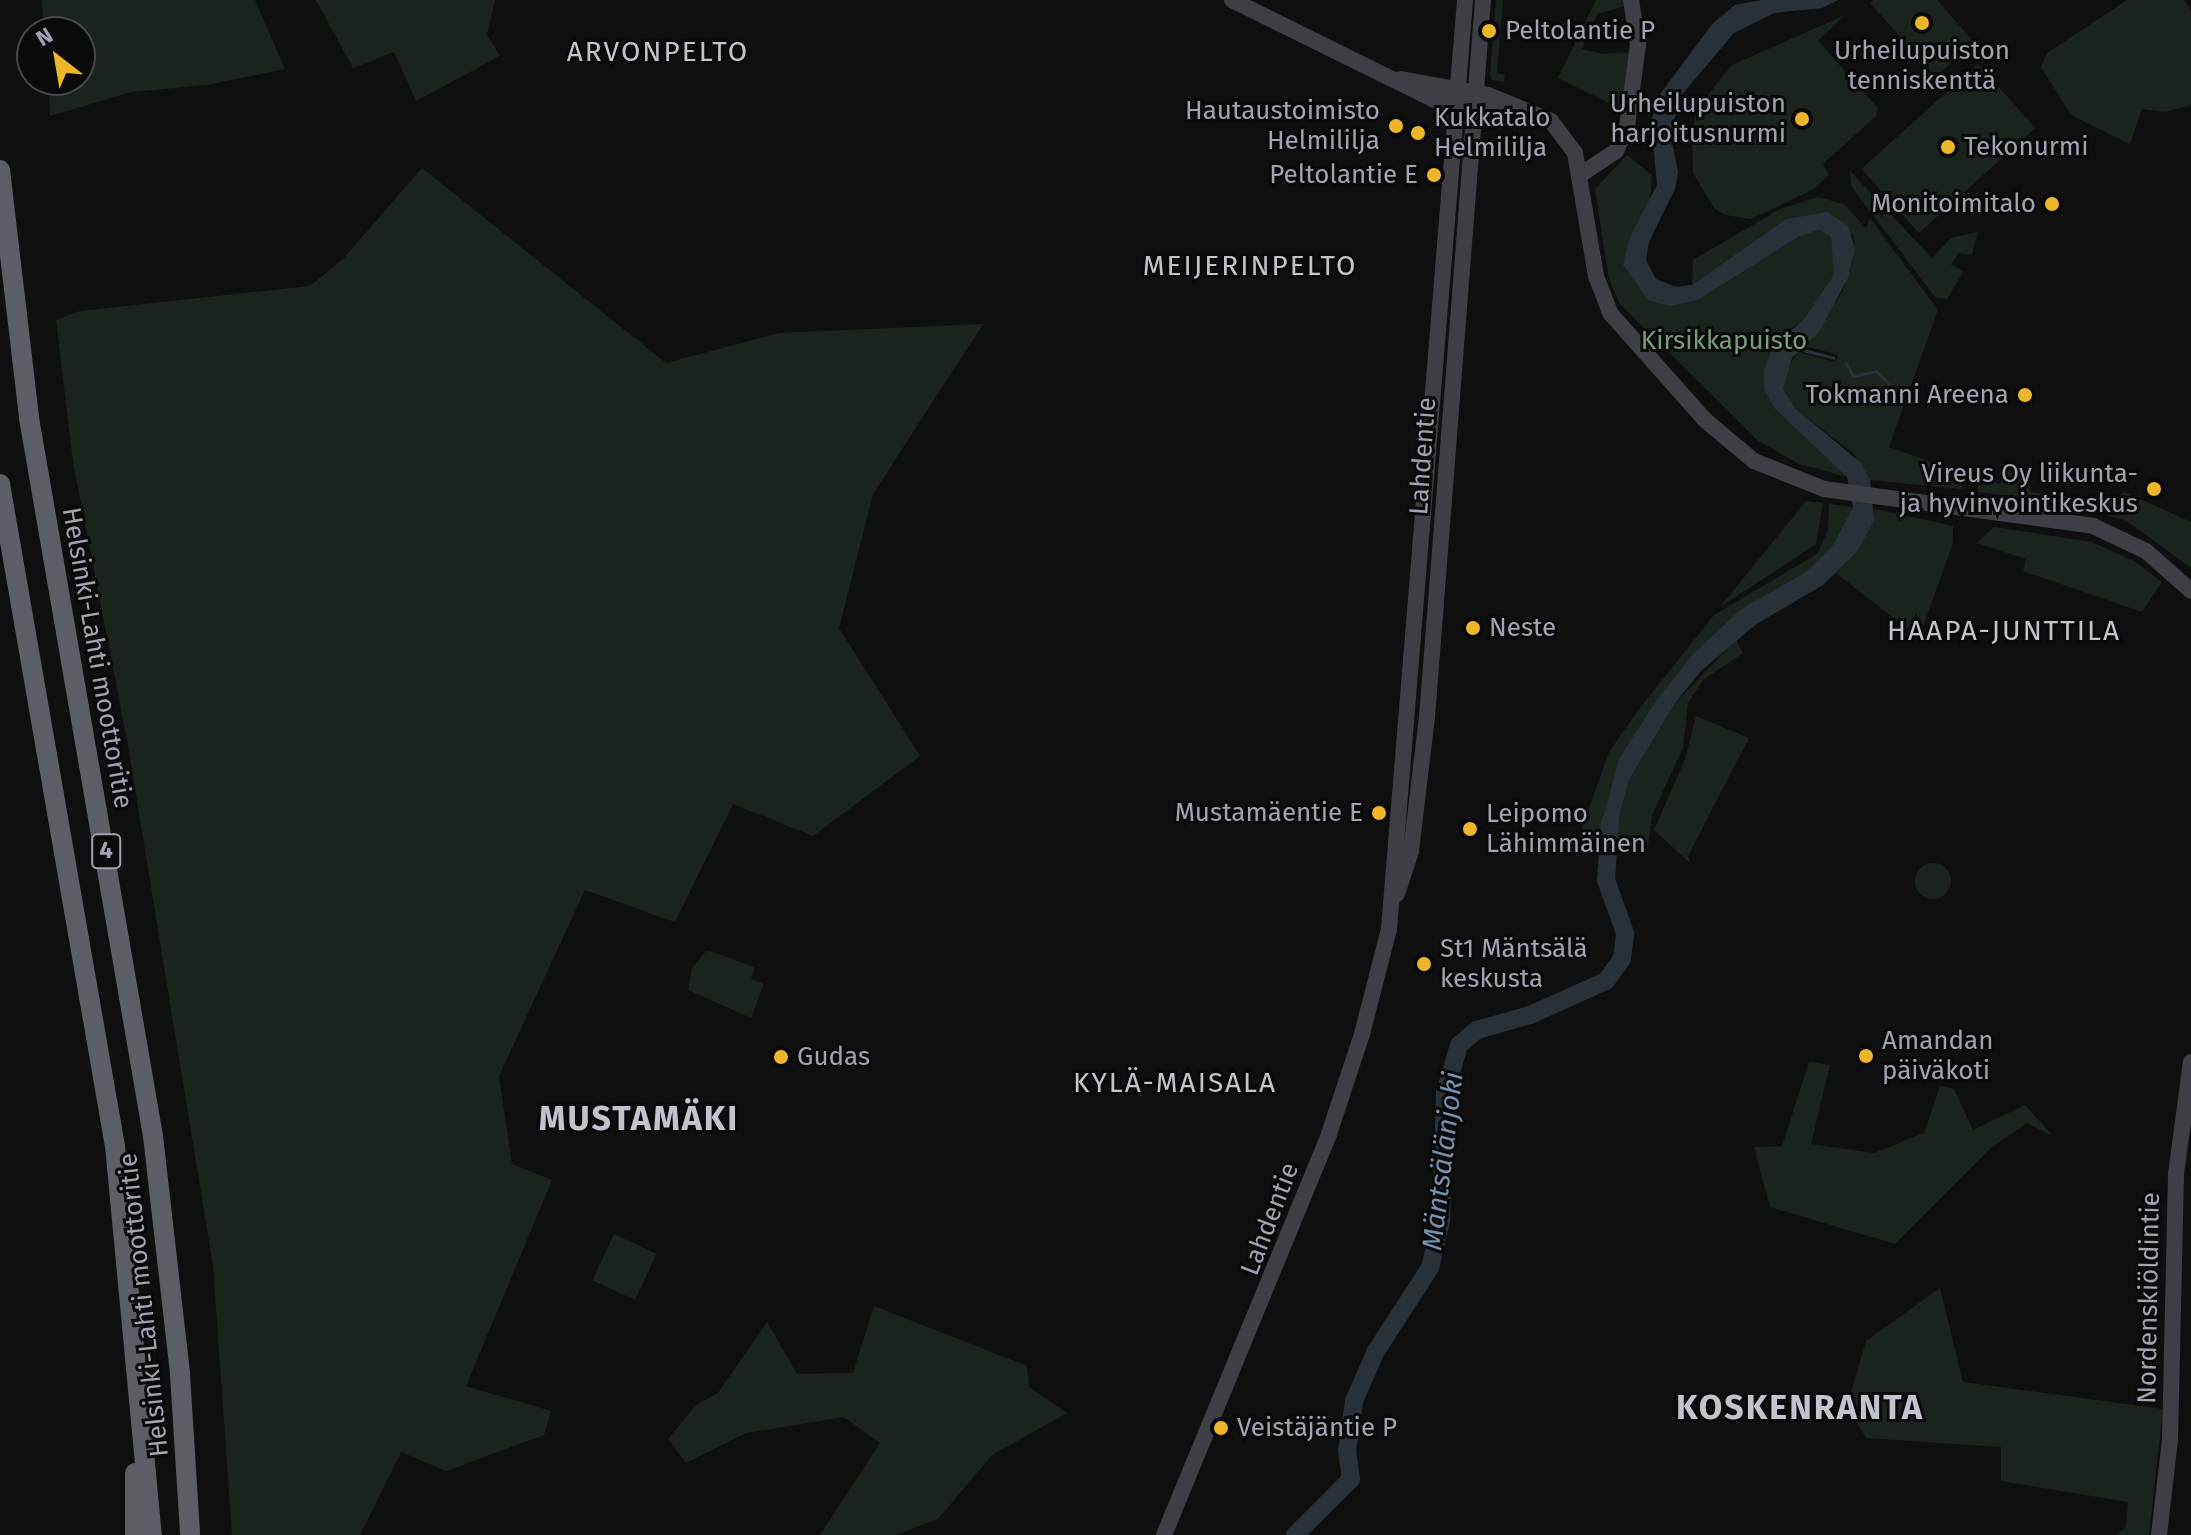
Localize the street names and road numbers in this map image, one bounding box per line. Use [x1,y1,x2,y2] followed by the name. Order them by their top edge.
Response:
[1403,396,1443,516] street label: Lahdentie
[55,505,139,811] street label: Helsinki-Lahti moottoritie
[90,831,122,871] road number: 4
[113,1151,175,1459] street label: Helsinki-Lahti moottoritie
[1234,1158,1306,1280] street label: Lahdentie
[2132,1192,2166,1404] street label: Nordenskiöldintie

